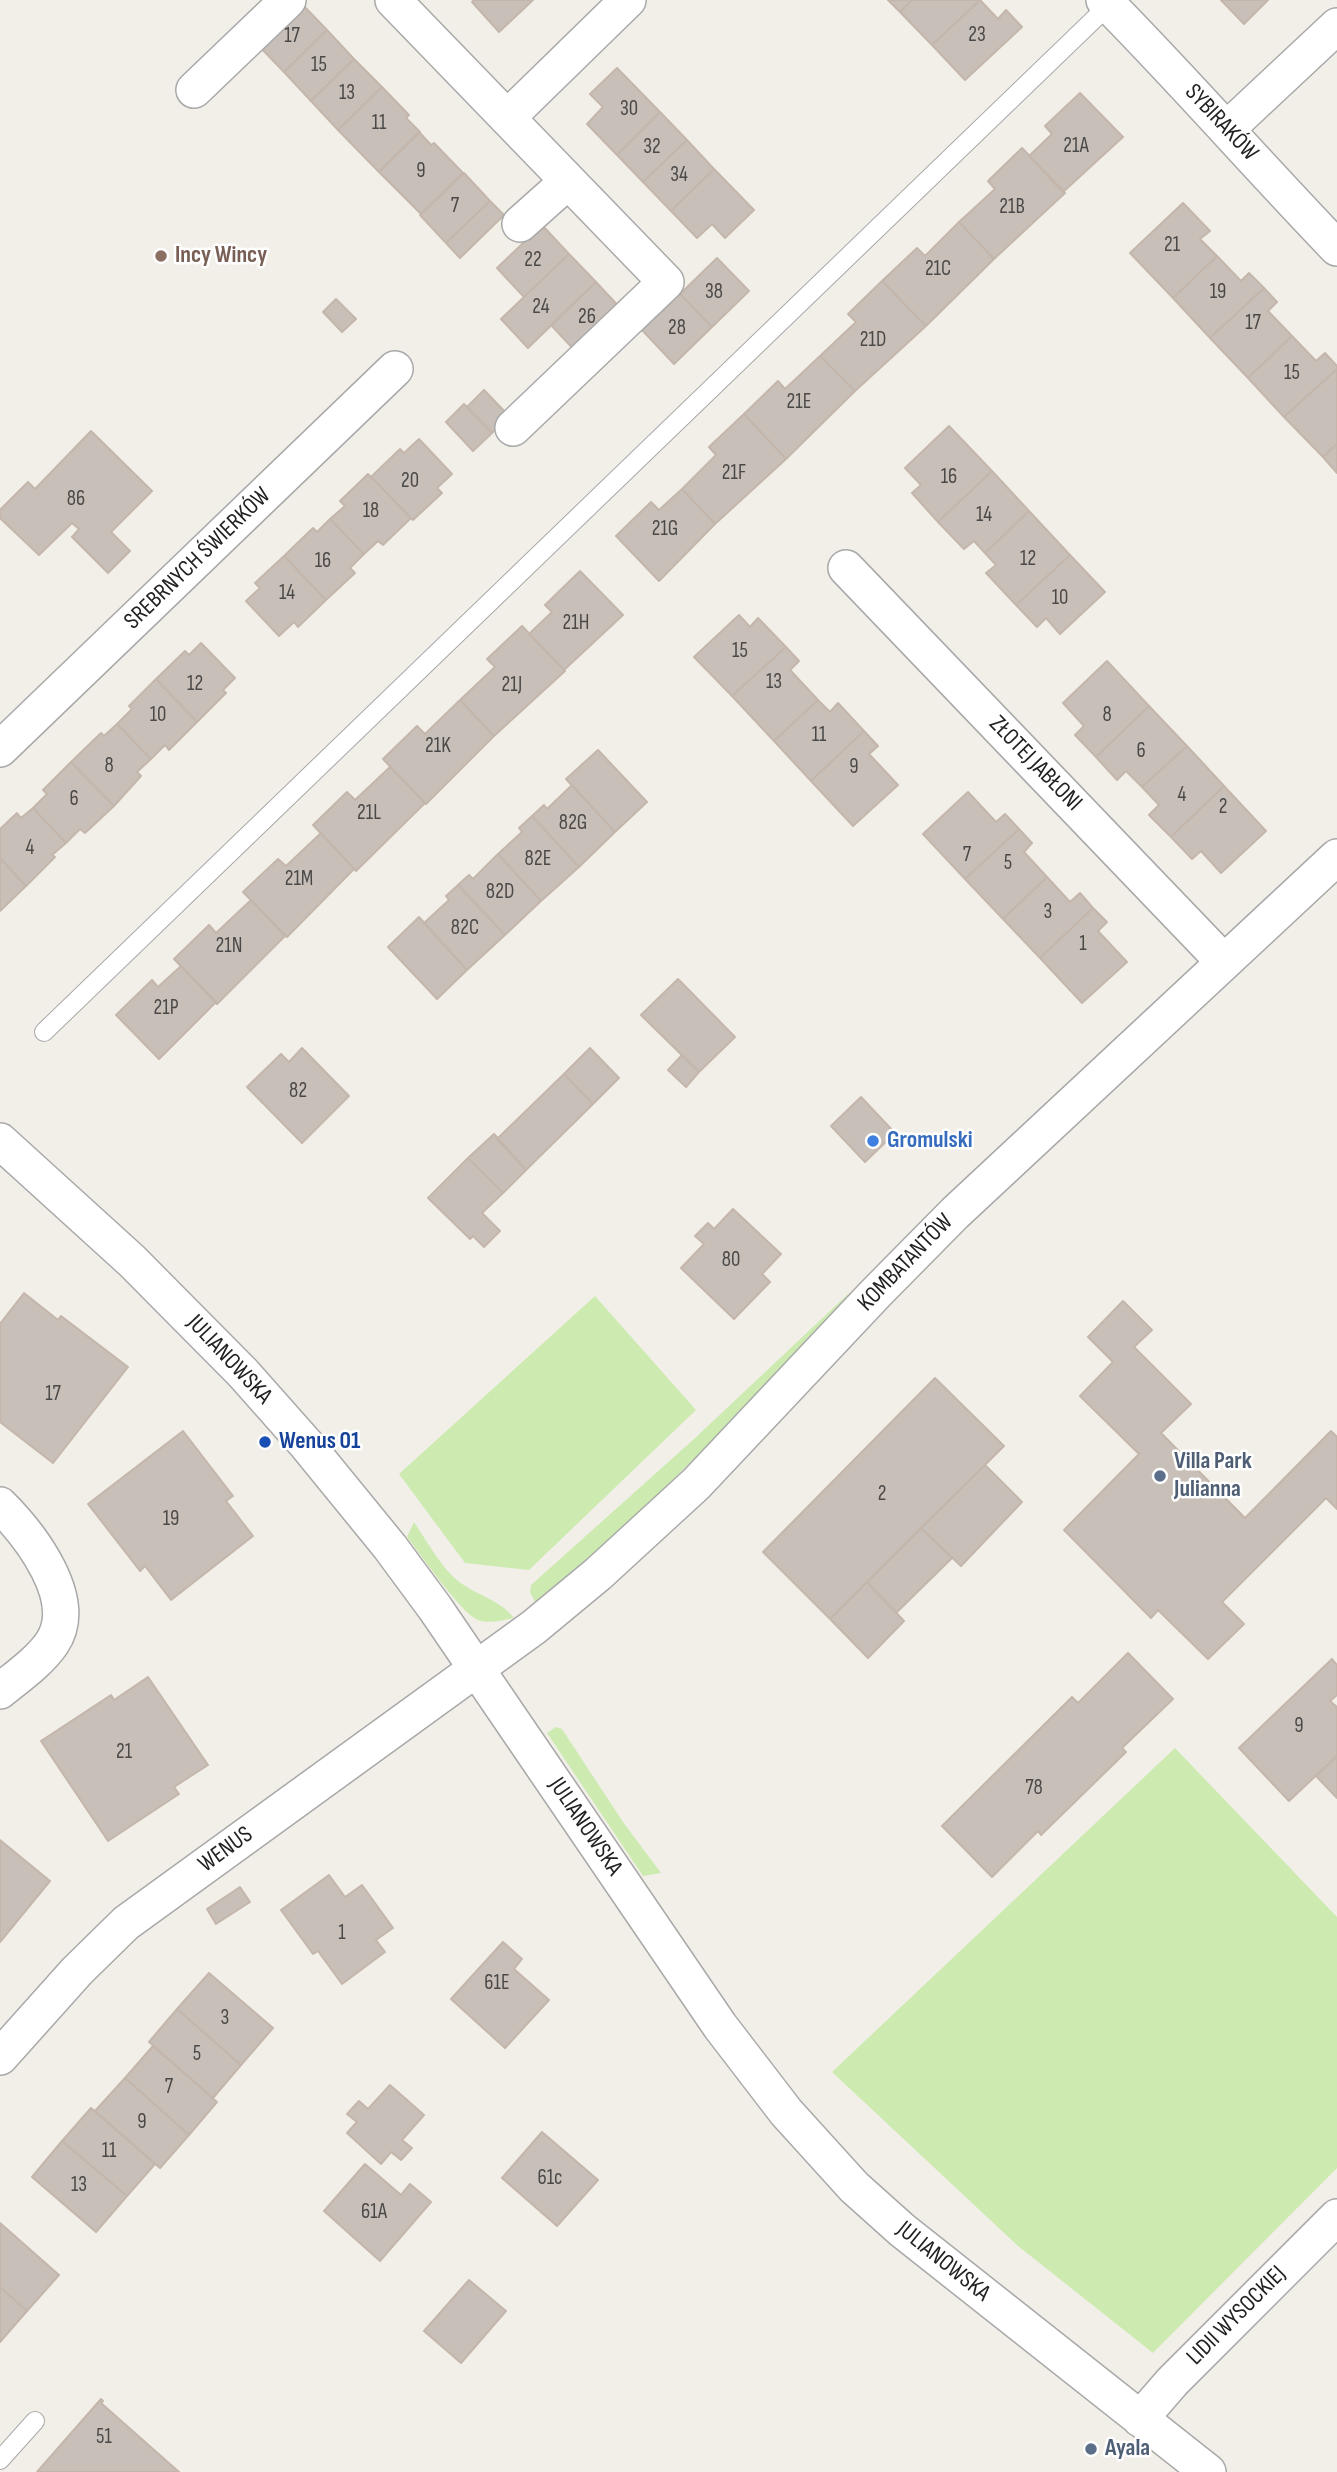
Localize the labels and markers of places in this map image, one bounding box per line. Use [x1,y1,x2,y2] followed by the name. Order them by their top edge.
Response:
[175,242,267,270] place label: Incy Wincy
[153,248,169,264] marker: Incy Wincy
[887,1127,973,1155] place label: Gromulski
[865,1133,881,1149] marker: Gromulski
[279,1428,360,1456] place label: Wenus 01
[257,1434,273,1450] marker: Wenus 01
[1174,1448,1252,1504] place label: Villa Park Julianna
[1152,1468,1168,1484] marker: Villa Park Julianna
[1105,2435,1150,2463] place label: Ayala
[1083,2441,1099,2457] marker: Ayala

